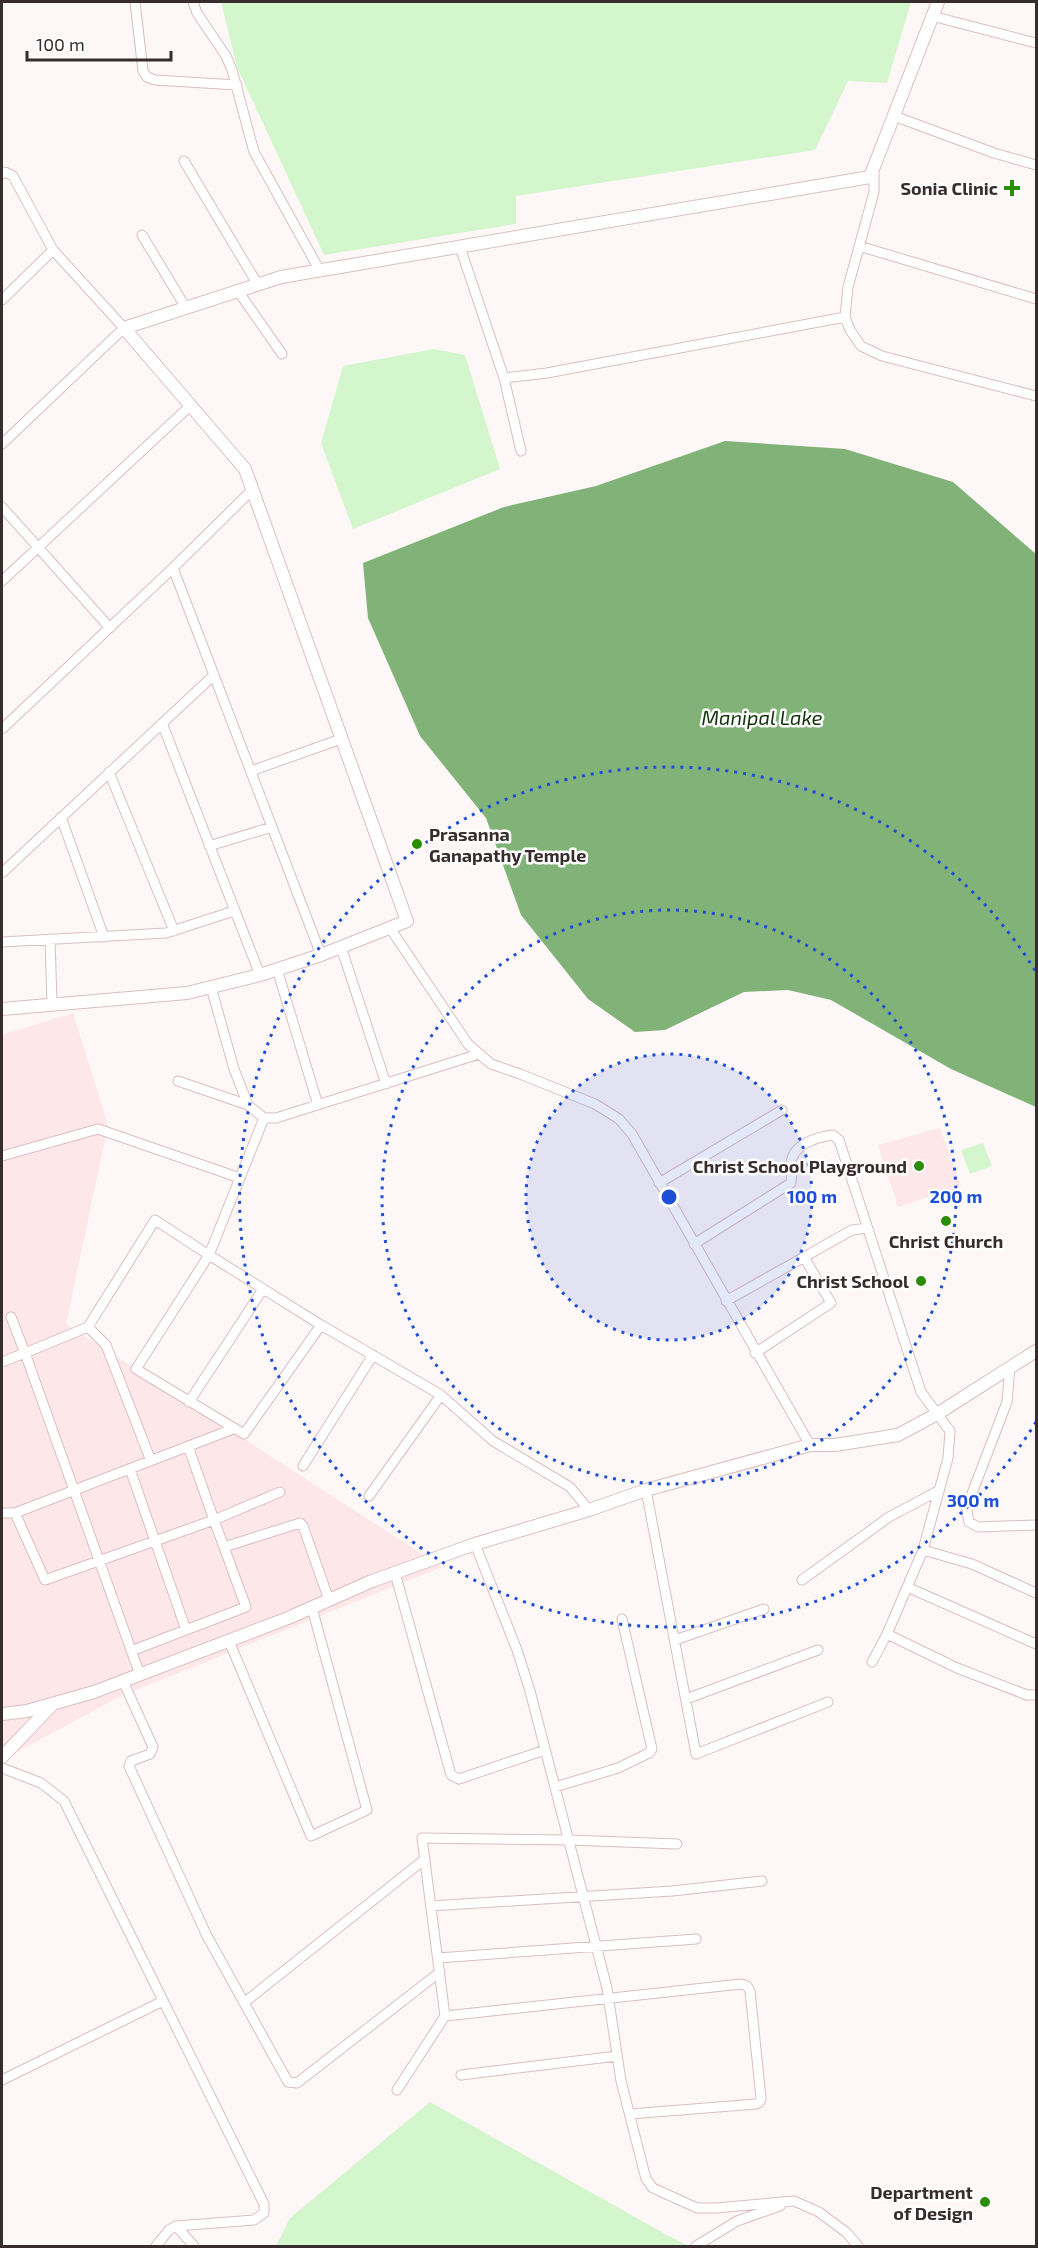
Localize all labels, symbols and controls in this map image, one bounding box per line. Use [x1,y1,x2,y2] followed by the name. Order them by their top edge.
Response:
[27,24,171,62] scale bar
[36,33,85,55] text: 100 m
[900,177,998,199] place label: Sonia Clinic
[1003,179,1021,197] marker: Sonia Clinic
[702,705,823,729] water label: Manipal Lake
[429,823,586,866] place label: Prasanna Ganapathy Temple
[410,837,424,851] marker: Prasanna Ganapathy Temple
[693,1155,907,1177] place label: Christ School Playground
[912,1159,926,1173] marker: Christ School Playground
[787,1185,837,1207] text: 100 m
[930,1185,982,1207] text: 200 m
[659,1187,679,1207] centre of rings
[939,1214,953,1228] marker: Christ Church
[889,1230,1003,1252] place label: Christ Church
[796,1270,909,1292] place label: Christ School
[914,1274,928,1288] marker: Christ School
[947,1489,999,1511] text: 300 m
[870,2181,974,2224] place label: Department of Design
[978,2195,992,2209] marker: Department of Design

